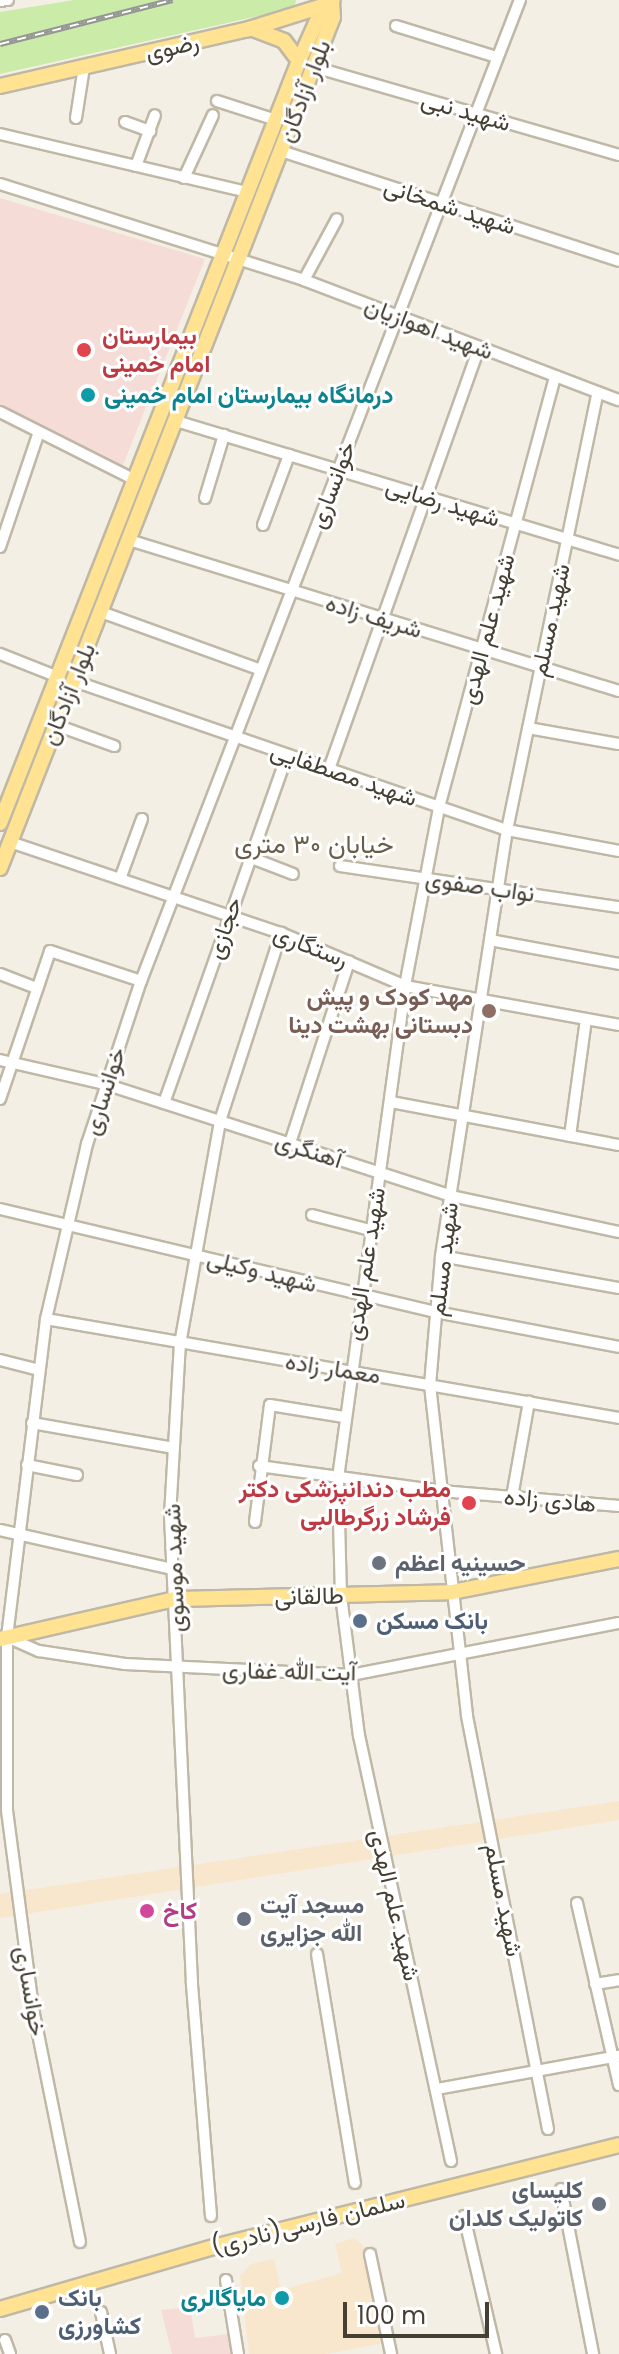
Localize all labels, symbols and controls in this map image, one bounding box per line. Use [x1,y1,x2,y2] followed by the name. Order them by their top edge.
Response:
[142,27,202,67] street label: رضوی
[271,36,337,146] street label: بلوار آزادگان
[418,85,514,137] street label: شهید نبی
[381,171,519,241] street label: شهید شمخانی
[361,290,497,366] street label: شهید اهوازیان
[102,322,210,378] place label: بیمارستان امام خمینی
[73,339,95,361] marker: بیمارستان امام خمینی
[104,381,393,409] place label: درمانگاه بیمارستان امام خمینی
[79,386,97,404] marker: درمانگاه بیمارستان امام خمینی
[302,437,362,533] street label: خوانساری
[382,471,504,533] street label: شهید رضایی
[453,551,521,707] street label: شهید علم الهدی
[524,561,576,679] street label: شهید مسلم
[322,588,426,644] street label: شریف زاده
[34,639,102,749] street label: بلوار آزادگان
[267,735,421,813] street label: شهید مصطفایی
[234,829,394,861] district label: خیابان ۳۰ متری
[423,864,537,908] street label: نواب صفوی
[200,893,248,963] street label: حجازی
[269,918,353,974] street label: رستگاری
[288,983,473,1039] place label: مهد کودک و پیش دبستانی بهشت دینا
[480,1002,498,1020] marker: مهد کودک و پیش دبستانی بهشت دینا
[76,1043,132,1139] street label: خوانساری
[272,1126,346,1174] street label: آهنگری
[339,1185,391,1343] street label: شهید علم الهدی
[422,1200,464,1318] street label: شهید مسلم
[204,1243,320,1299] street label: شهید وکیلی
[283,1346,383,1390] street label: معمار زاده
[239,1475,451,1531] place label: مطب دندانپزشکی دکتر فرشاد زرگرطالبی
[503,1482,597,1518] street label: هادی زاده
[458,1492,480,1514] marker: مطب دندانپزشکی دکتر فرشاد زرگرطالبی
[157,1503,191,1633] street label: شهید موسوی
[395,1549,526,1577] place label: حسینیه اعظم
[370,1554,388,1572] marker: حسینیه اعظم
[274,1581,344,1611] street label: طالقانی
[376,1607,488,1635] place label: بانک مسکن
[351,1612,369,1630] marker: بانک مسکن
[222,1655,356,1687] street label: آیت الله غفاری
[364,1826,426,1984] street label: شهید علم الهدی
[479,1841,529,1959] street label: شهید مسلم
[260,1891,364,1947] place label: مسجد آیت الله جزایری
[163,1897,197,1925] place label: کاخ
[138,1902,156,1920] marker: کاخ
[235,1910,253,1928] marker: مسجد آیت الله جزایری
[9,1944,53,2038] street label: خوانساری
[449,2176,583,2232] place label: کلیسای کاتولیک کلدان
[208,2185,408,2261] street label: سلمان فارسی(نادری)
[590,2195,608,2213] marker: کلیسای کاتولیک کلدان
[58,2284,141,2340] place label: بانک کشاورزی
[180,2284,266,2312] place label: مایاگالری
[347,2286,493,2336] scale bar
[273,2289,291,2307] marker: مایاگالری
[357,2299,426,2332] text: 100 m
[33,2303,51,2321] marker: بانک کشاورزی

